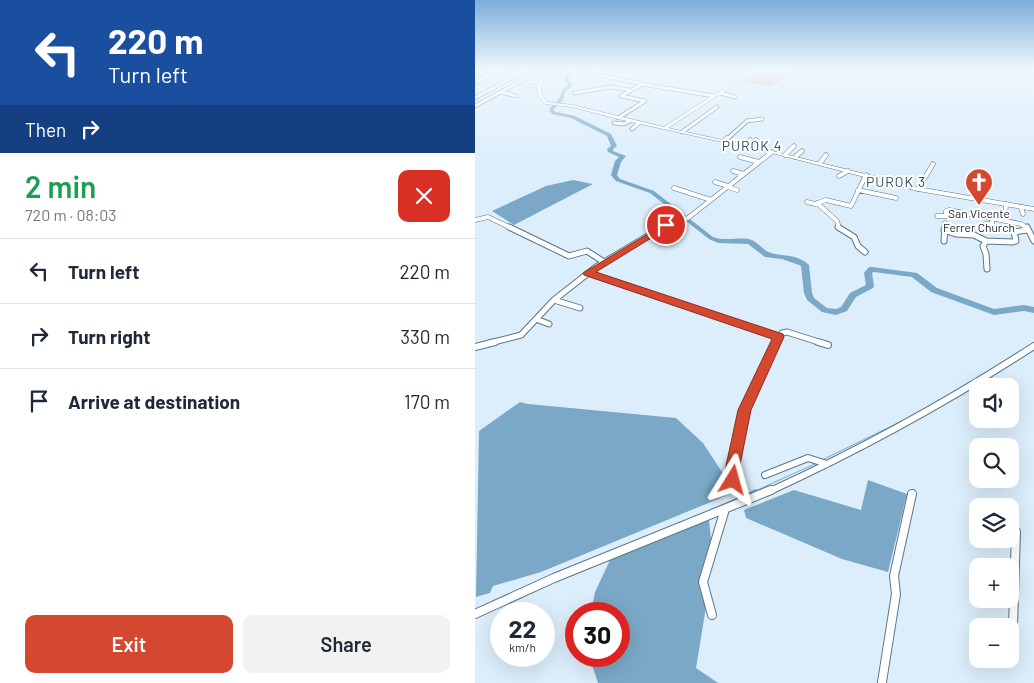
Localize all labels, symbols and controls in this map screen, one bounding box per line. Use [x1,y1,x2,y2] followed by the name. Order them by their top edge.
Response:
[108,19,203,61] text: 220 m
[25,20,90,85] icon: left
[108,61,188,87] text: Turn left
[76,115,104,143] icon: right
[25,118,66,141] text: Then
[722,137,782,154] district label: PUROK 4
[964,167,994,206] church icon: San Vicente Ferrer Church
[25,168,96,204] text: 2 min
[398,170,450,222] button: close
[866,173,926,190] district label: PUROK 3
[645,204,687,246] pin
[25,205,116,224] text: 720 m · 08:03
[943,206,1015,234] place label: San Vicente Ferrer Church
[652,211,680,239] icon: arrive
[25,257,53,285] icon: left
[68,260,139,283] text: Turn left
[399,260,450,283] text: 220 m
[25,322,53,350] icon: right
[68,325,150,348] text: Turn right
[400,325,450,348] text: 330 m
[969,378,1019,668] map controls
[969,378,1019,428] button: sound
[25,387,53,415] icon: arrive
[68,390,240,413] text: Arrive at destination
[404,390,450,413] text: 170 m
[969,438,1019,488] button: search
[706,453,758,505] position arrow
[969,498,1019,548] button: layers
[969,558,1019,608] button: +
[565,602,630,667] speed limit sign: 30
[508,613,537,643] text: 22
[25,615,233,673] button: Exit
[243,615,450,673] button: Share
[969,618,1019,668] button: −
[509,640,536,654] text: km/h

